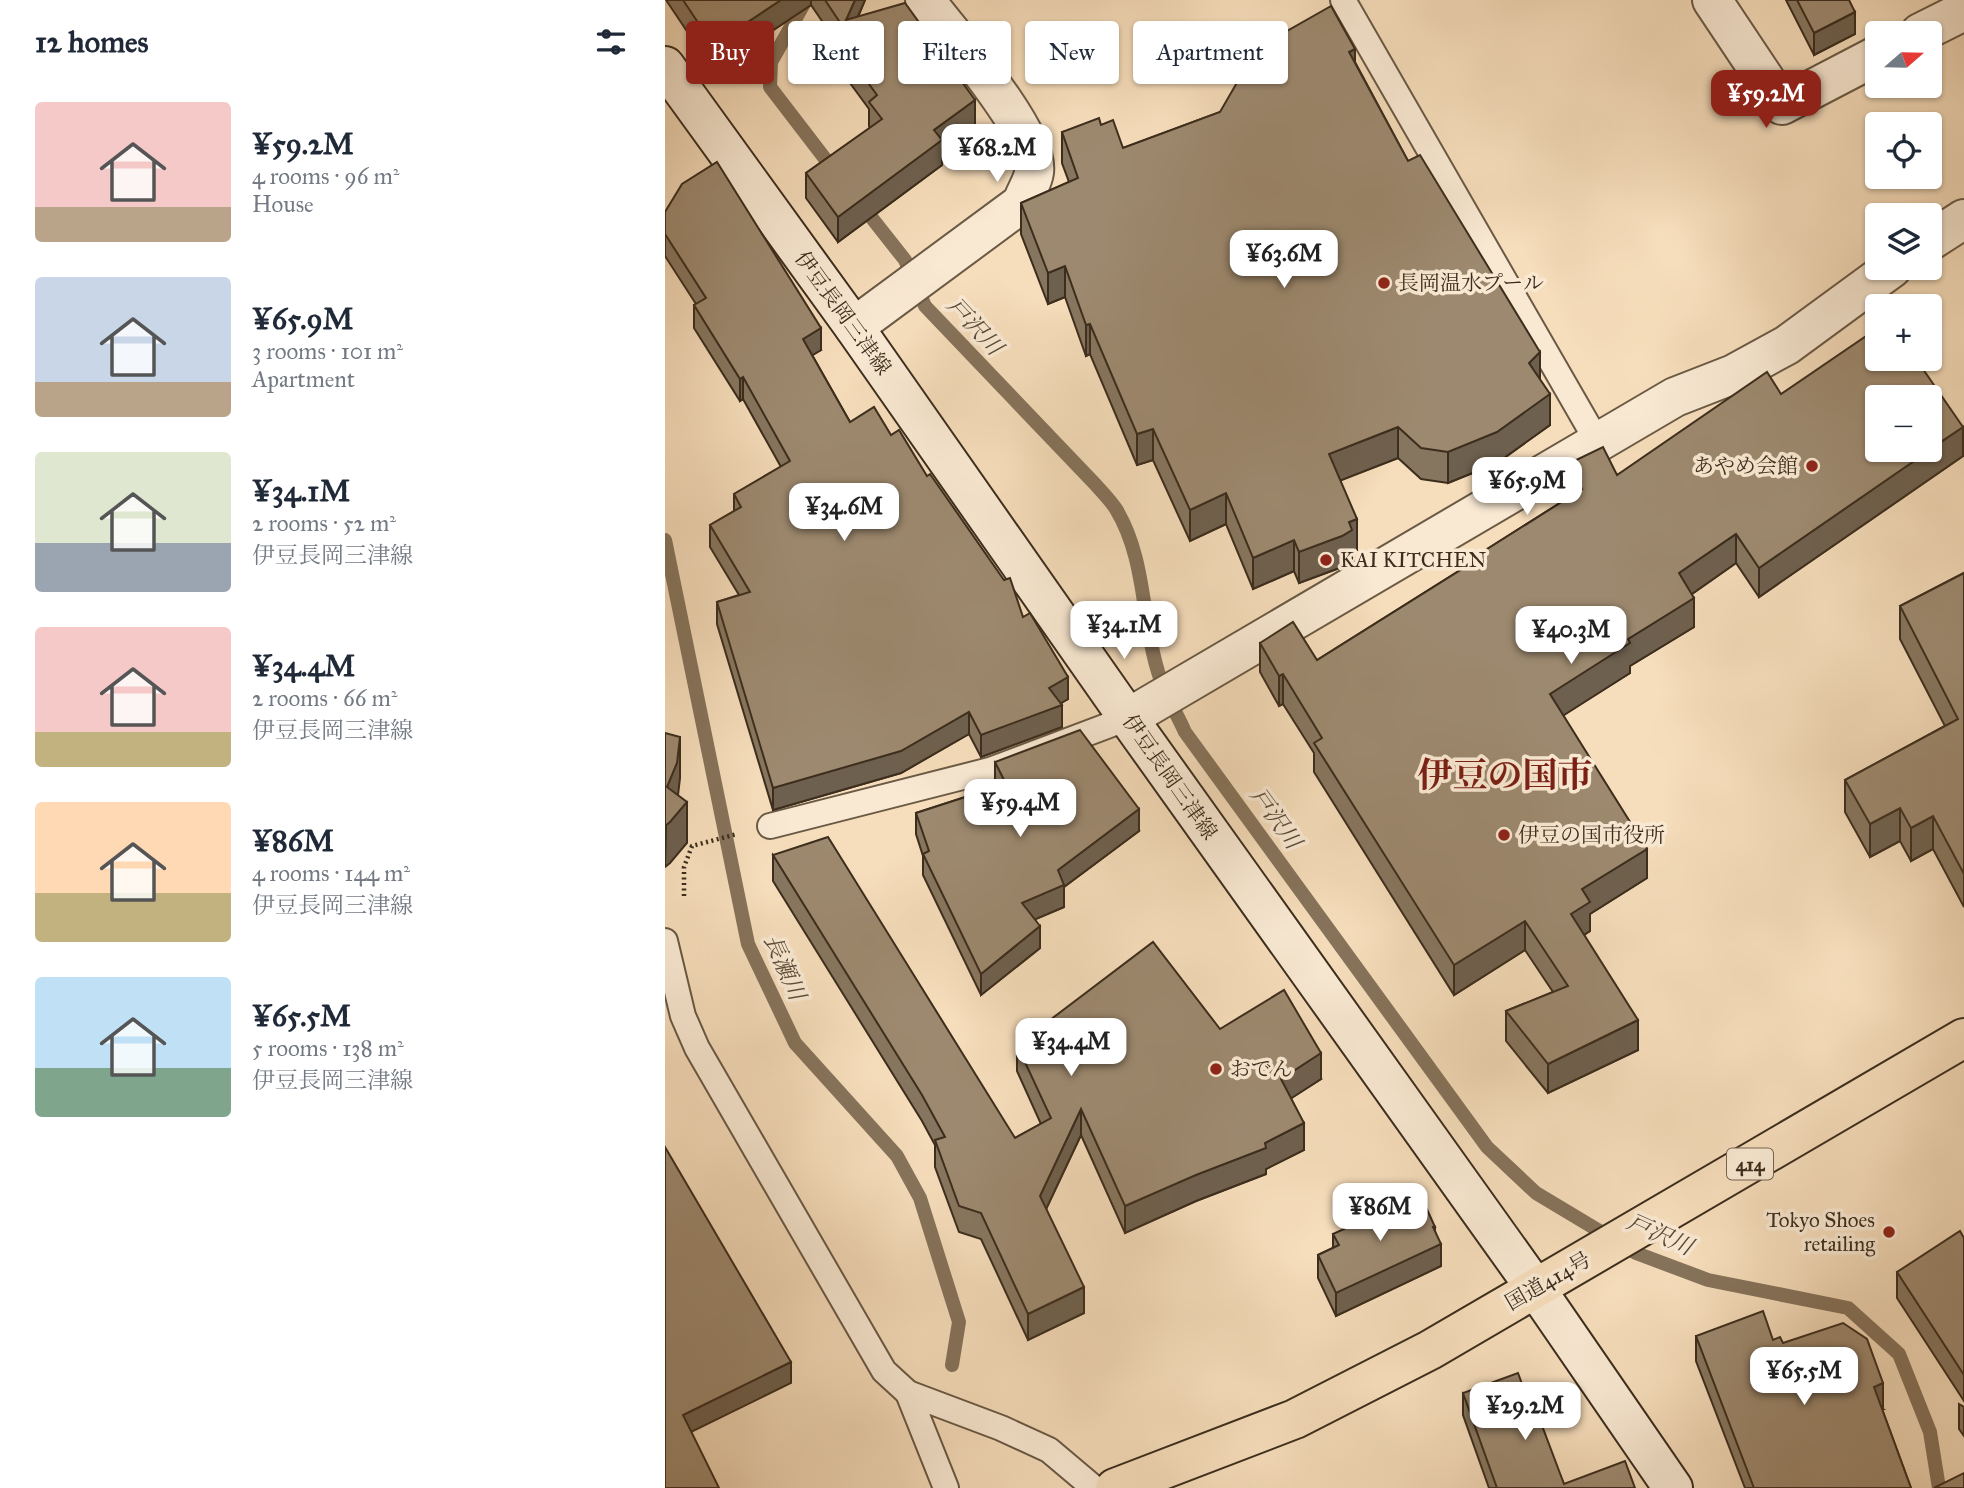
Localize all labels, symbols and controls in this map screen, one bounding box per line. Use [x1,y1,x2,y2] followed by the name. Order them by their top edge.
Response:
[686,21,774,84] chip: Buy
[788,21,884,84] chip: Rent
[898,21,1011,84] chip: Filters
[1025,21,1119,84] chip: New
[1133,21,1288,84] chip: Apartment
[1865,21,1943,98] north arrow
[1865,21,1942,462] map controls
[592,23,630,61] icon: filters
[35,24,148,60] text: 12 homes
[1709,71,1823,130] pin: ¥59.2M
[1727,79,1805,107] text: ¥59.2M
[1865,112,1942,189] button: locate
[940,124,1054,184] pin: ¥68.2M
[252,126,354,162] text: ¥59.2M
[91,130,175,214] icon: home
[958,133,1036,161] text: ¥68.2M
[252,162,399,190] text: 4 rooms · 96 m²
[252,190,314,218] text: House
[1865,203,1942,280] button: layers
[1227,230,1341,290] pin: ¥63.6M
[1246,239,1322,267] text: ¥63.6M
[789,246,897,380] street label: 伊豆長岡三津線
[1398,270,1544,296] place label: 長岡温水プール
[1376,275,1392,291] marker: 長岡温水プール
[941,291,1011,363] water label: 戸沢川
[1865,294,1942,371] button: +
[252,301,354,337] text: ¥65.9M
[91,305,175,389] icon: home
[252,337,403,365] text: 3 rooms · 101 m²
[252,365,355,393] text: Apartment
[1865,385,1942,462] button: −
[1693,453,1798,479] place label: あやめ会館
[1470,458,1584,517] pin: ¥65.9M
[1804,458,1820,474] marker: あやめ会館
[1488,466,1566,494] text: ¥65.9M
[252,473,350,509] text: ¥34.1M
[91,480,175,564] icon: home
[787,484,901,543] pin: ¥34.6M
[805,492,883,520] text: ¥34.6M
[252,509,396,537] text: 2 rooms · 52 m²
[252,541,413,569] text: 伊豆長岡三津線
[1340,547,1486,573] place label: KAI KITCHEN
[1318,552,1334,568] marker: KAI KITCHEN
[1067,602,1181,661] pin: ¥34.1M
[1514,606,1628,666] pin: ¥40.3M
[1086,610,1162,638] text: ¥34.1M
[1532,615,1611,643] text: ¥40.3M
[252,648,355,684] text: ¥34.4M
[91,655,175,739] icon: home
[252,684,397,712] text: 2 rooms · 66 m²
[1117,709,1223,845] street label: 伊豆長岡三津線
[252,716,413,744] text: 伊豆長岡三津線
[1417,754,1593,797] district label: 伊豆の国市
[963,780,1077,839] pin: ¥59.4M
[1244,782,1309,857] water label: 戸沢川
[980,788,1060,816] text: ¥59.4M
[1518,822,1665,848] place label: 伊豆の国市役所
[252,823,334,859] text: ¥86M
[1496,827,1512,843] marker: 伊豆の国市役所
[91,830,175,914] icon: home
[252,859,410,887] text: 4 rooms · 144 m²
[252,891,413,919] text: 伊豆長岡三津線
[758,930,813,1007] water label: 長瀬川
[252,998,351,1034] text: ¥65.5M
[91,1005,175,1089] icon: home
[1014,1018,1128,1078] pin: ¥34.4M
[1031,1027,1111,1055] text: ¥34.4M
[252,1034,404,1062] text: 5 rooms · 138 m²
[1230,1056,1293,1082] place label: おでん
[1208,1061,1224,1077] marker: おでん
[252,1066,413,1094] text: 伊豆長岡三津線
[1727,1148,1773,1180] road number: 414
[1339,1184,1421,1243] pin: ¥86M
[1349,1192,1411,1220] text: ¥86M
[1623,1207,1700,1262] water label: 戸沢川
[1766,1207,1875,1257] place label: Tokyo Shoes retailing
[1881,1224,1897,1240] marker: Tokyo Shoes retailing
[1500,1246,1596,1316] street label: 国道414号
[1747,1348,1861,1407] pin: ¥65.5M
[1766,1356,1842,1384] text: ¥65.5M
[1468,1382,1582,1442] pin: ¥29.2M
[1486,1391,1564,1419] text: ¥29.2M

